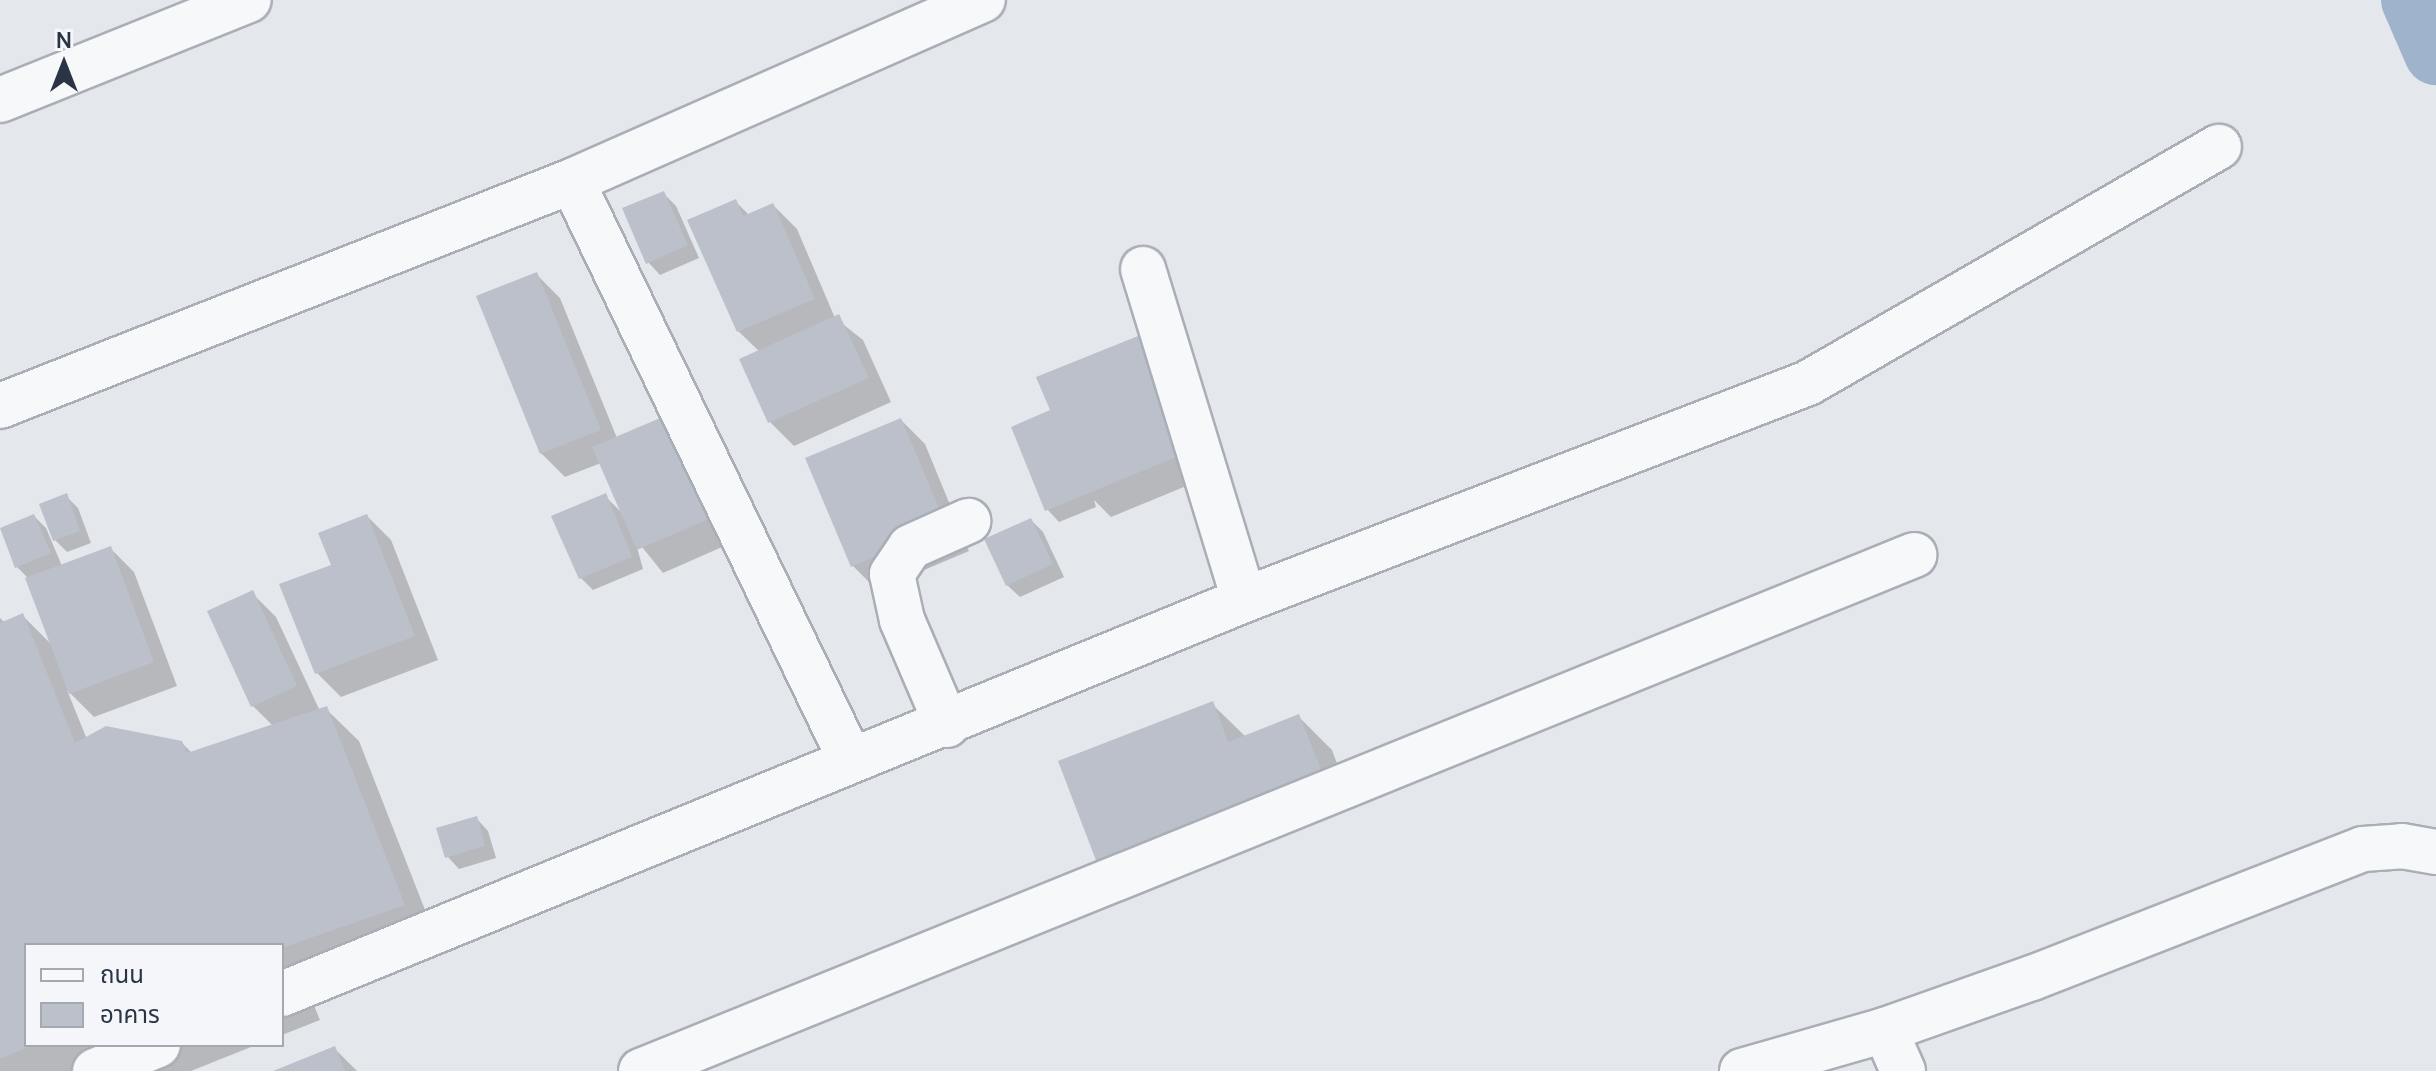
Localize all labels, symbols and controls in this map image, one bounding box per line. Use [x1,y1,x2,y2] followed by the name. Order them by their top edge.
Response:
[24,24,104,104] north arrow
[56,25,72,55] text: N
[24,943,284,1047] legend
[100,957,144,990] text: ถนน
[100,997,160,1030] text: อาคาร

